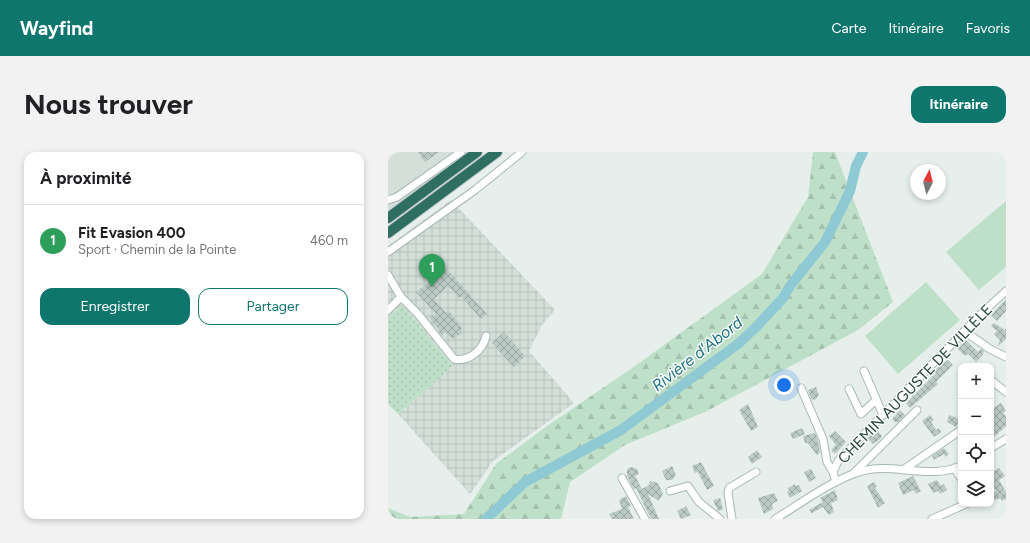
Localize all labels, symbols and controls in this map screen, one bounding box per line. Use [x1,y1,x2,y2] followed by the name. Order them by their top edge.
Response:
[20,17,93,40] text: Wayfind
[832,20,866,37] text: Carte
[888,20,944,37] text: Itinéraire
[966,20,1010,37] text: Favoris
[911,86,1006,123] button: Itinéraire
[24,87,193,121] text: Nous trouver
[910,164,946,200] north arrow
[40,168,131,188] text: À proximité
[78,224,185,242] text: Fit Evasion 400
[50,233,56,248] text: 1
[310,233,348,248] text: 460 m
[78,242,236,257] text: Sport · Chemin de la Pointe
[419,254,445,287] pin: 1
[40,288,190,325] button: Enregistrer
[198,288,348,325] button: Partager
[834,301,996,467] street label: CHEMIN AUGUSTE DE VILLÈLE
[648,312,747,395] water label: Rivière d'Abord
[958,363,994,507] map controls
[958,363,994,399] button: +
[774,375,794,395] your location
[958,399,994,435] button: −
[958,435,994,471] button: locate
[958,471,994,507] button: layers

